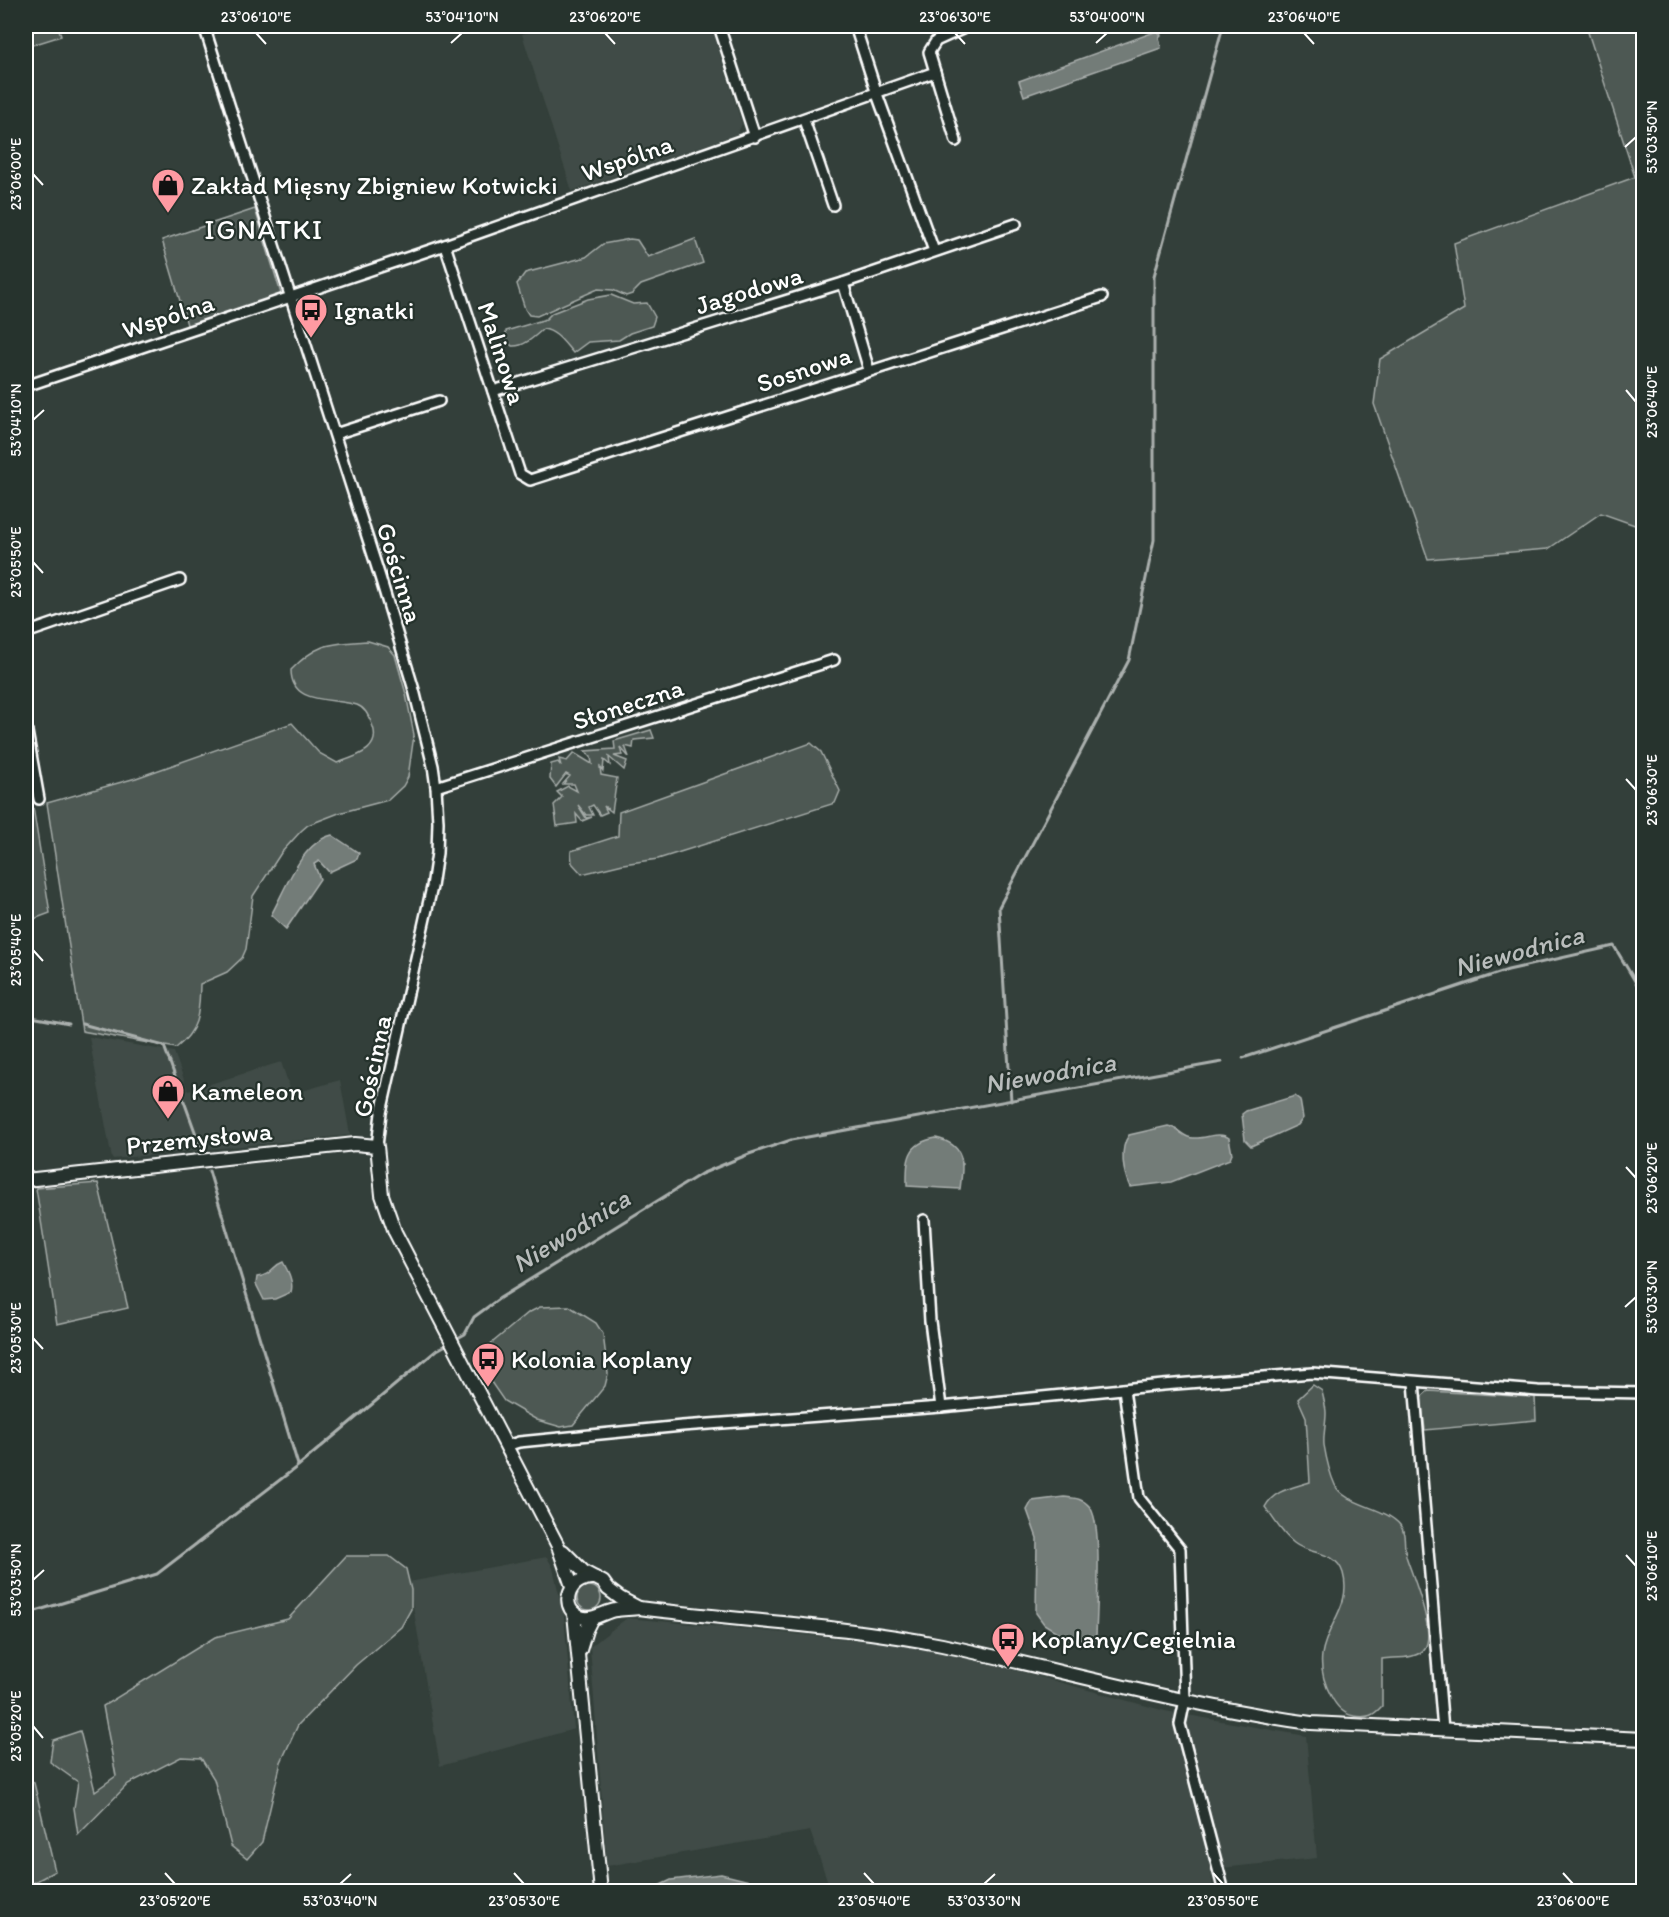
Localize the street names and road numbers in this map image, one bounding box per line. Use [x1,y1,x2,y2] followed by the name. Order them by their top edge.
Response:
[577,127,678,189] street label: Wspólna
[691,258,807,321] street label: Jagodowa
[118,286,219,346] street label: Wspólna
[470,297,534,409] street label: Malinowa
[753,339,856,399] street label: Sosnowa
[370,519,431,628] street label: Gościnna
[569,671,688,737] street label: Słoneczna
[346,1011,399,1120] street label: Gościnna
[124,1114,274,1162] street label: Przemysłowa

